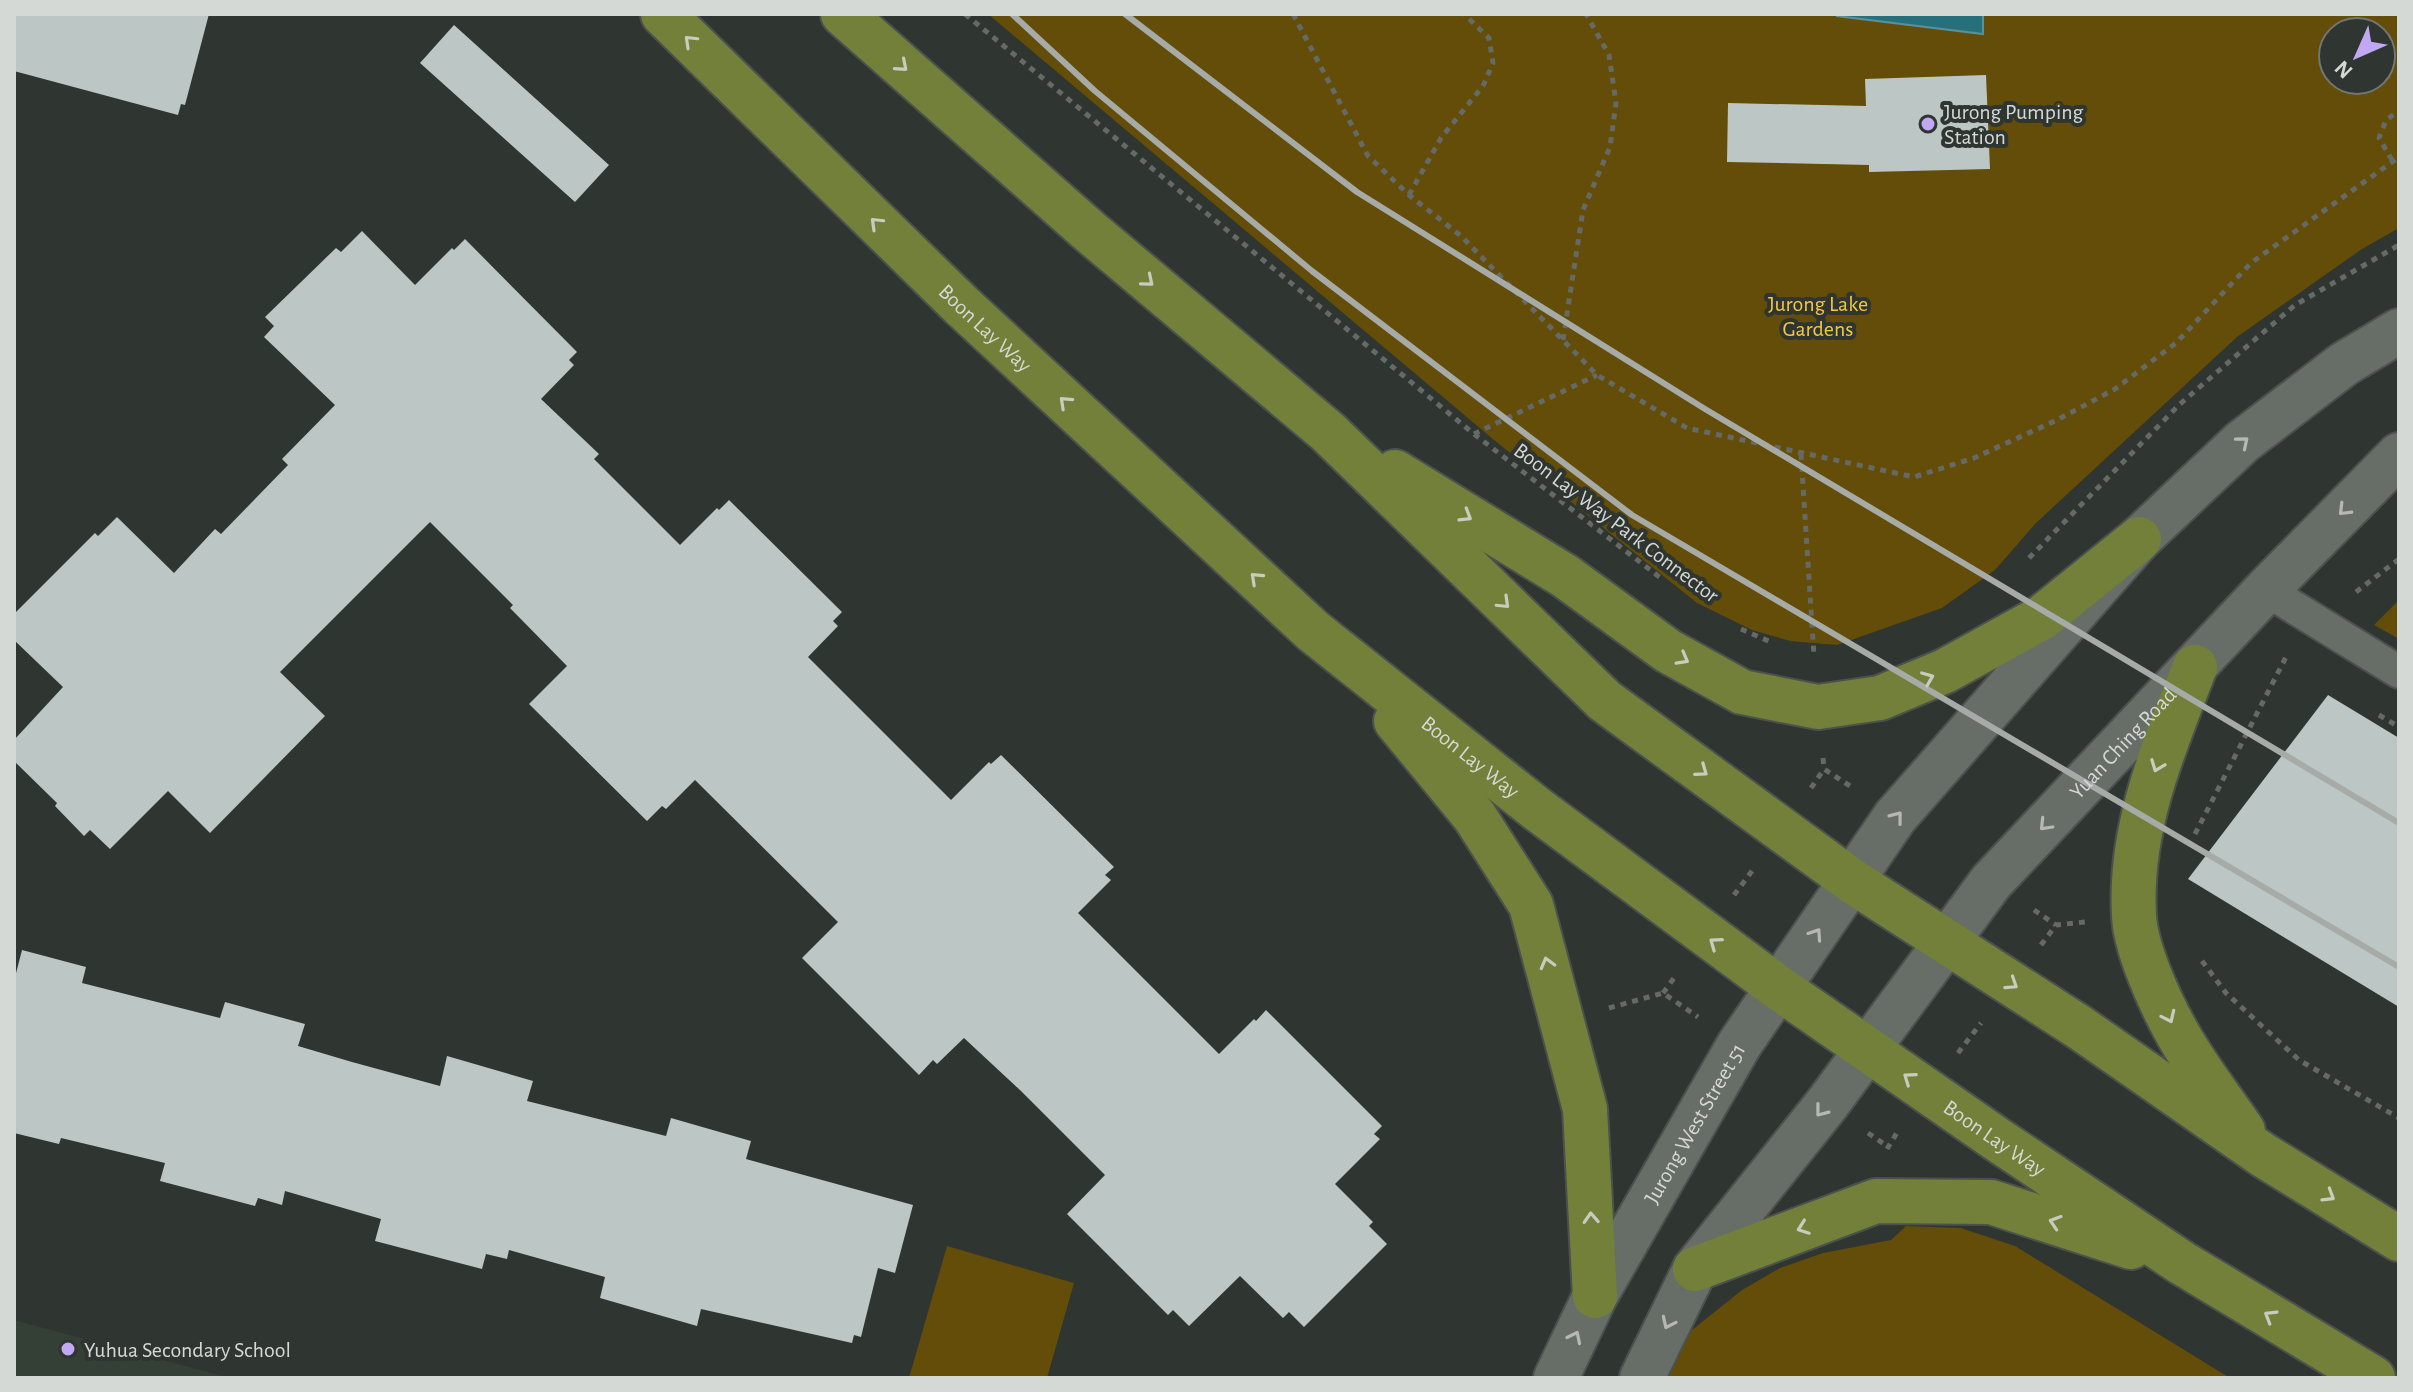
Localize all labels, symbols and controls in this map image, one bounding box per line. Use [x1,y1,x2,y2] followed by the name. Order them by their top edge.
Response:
[2317,16,2397,96] north arrow
[685,36,699,50] one-way arrow
[892,56,907,70] one-way arrow
[2330,56,2357,83] text: N
[1944,101,2084,148] place label: Jurong Pumping Station
[1919,115,1937,133] marker: Jurong Pumping Station
[871,217,885,232] one-way arrow
[1138,271,1153,286] one-way arrow
[934,280,1036,377] street label: Boon Lay Way
[1768,293,1868,340] park label: Jurong Lake Gardens
[1060,396,1074,411] one-way arrow
[2234,437,2249,452] one-way arrow
[1510,439,1723,607] street label: Boon Lay Way Park Connector
[2339,501,2353,515] one-way arrow
[1457,506,1472,522] one-way arrow
[1250,574,1265,588] one-way arrow
[1495,594,1509,608] one-way arrow
[1674,650,1689,665] one-way arrow
[1920,671,1934,688] one-way arrow
[2066,683,2180,803] street label: Yuan Ching Road
[1417,712,1524,803] street label: Boon Lay Way
[2150,758,2167,772] one-way arrow
[1693,761,1707,776] one-way arrow
[1887,811,1901,826] one-way arrow
[2040,816,2054,830] one-way arrow
[1806,929,1821,943] one-way arrow
[1710,938,1724,952] one-way arrow
[1540,956,1556,970] one-way arrow
[2003,975,2018,990] one-way arrow
[2159,1008,2175,1023] one-way arrow
[1640,1040,1750,1208] street label: Jurong West Street 51
[1904,1073,1918,1088] one-way arrow
[1939,1096,2050,1181] street label: Boon Lay Way
[1816,1102,1831,1116] one-way arrow
[2320,1186,2335,1201] one-way arrow
[1583,1211,1600,1224] one-way arrow
[2048,1216,2062,1232] one-way arrow
[1797,1218,1811,1235] one-way arrow
[2264,1310,2279,1326] one-way arrow
[1662,1315,1678,1330] one-way arrow
[1566,1330,1581,1345] one-way arrow
[84,1339,291,1361] place label: Yuhua Secondary School
[59,1340,77,1358] marker: Yuhua Secondary School

